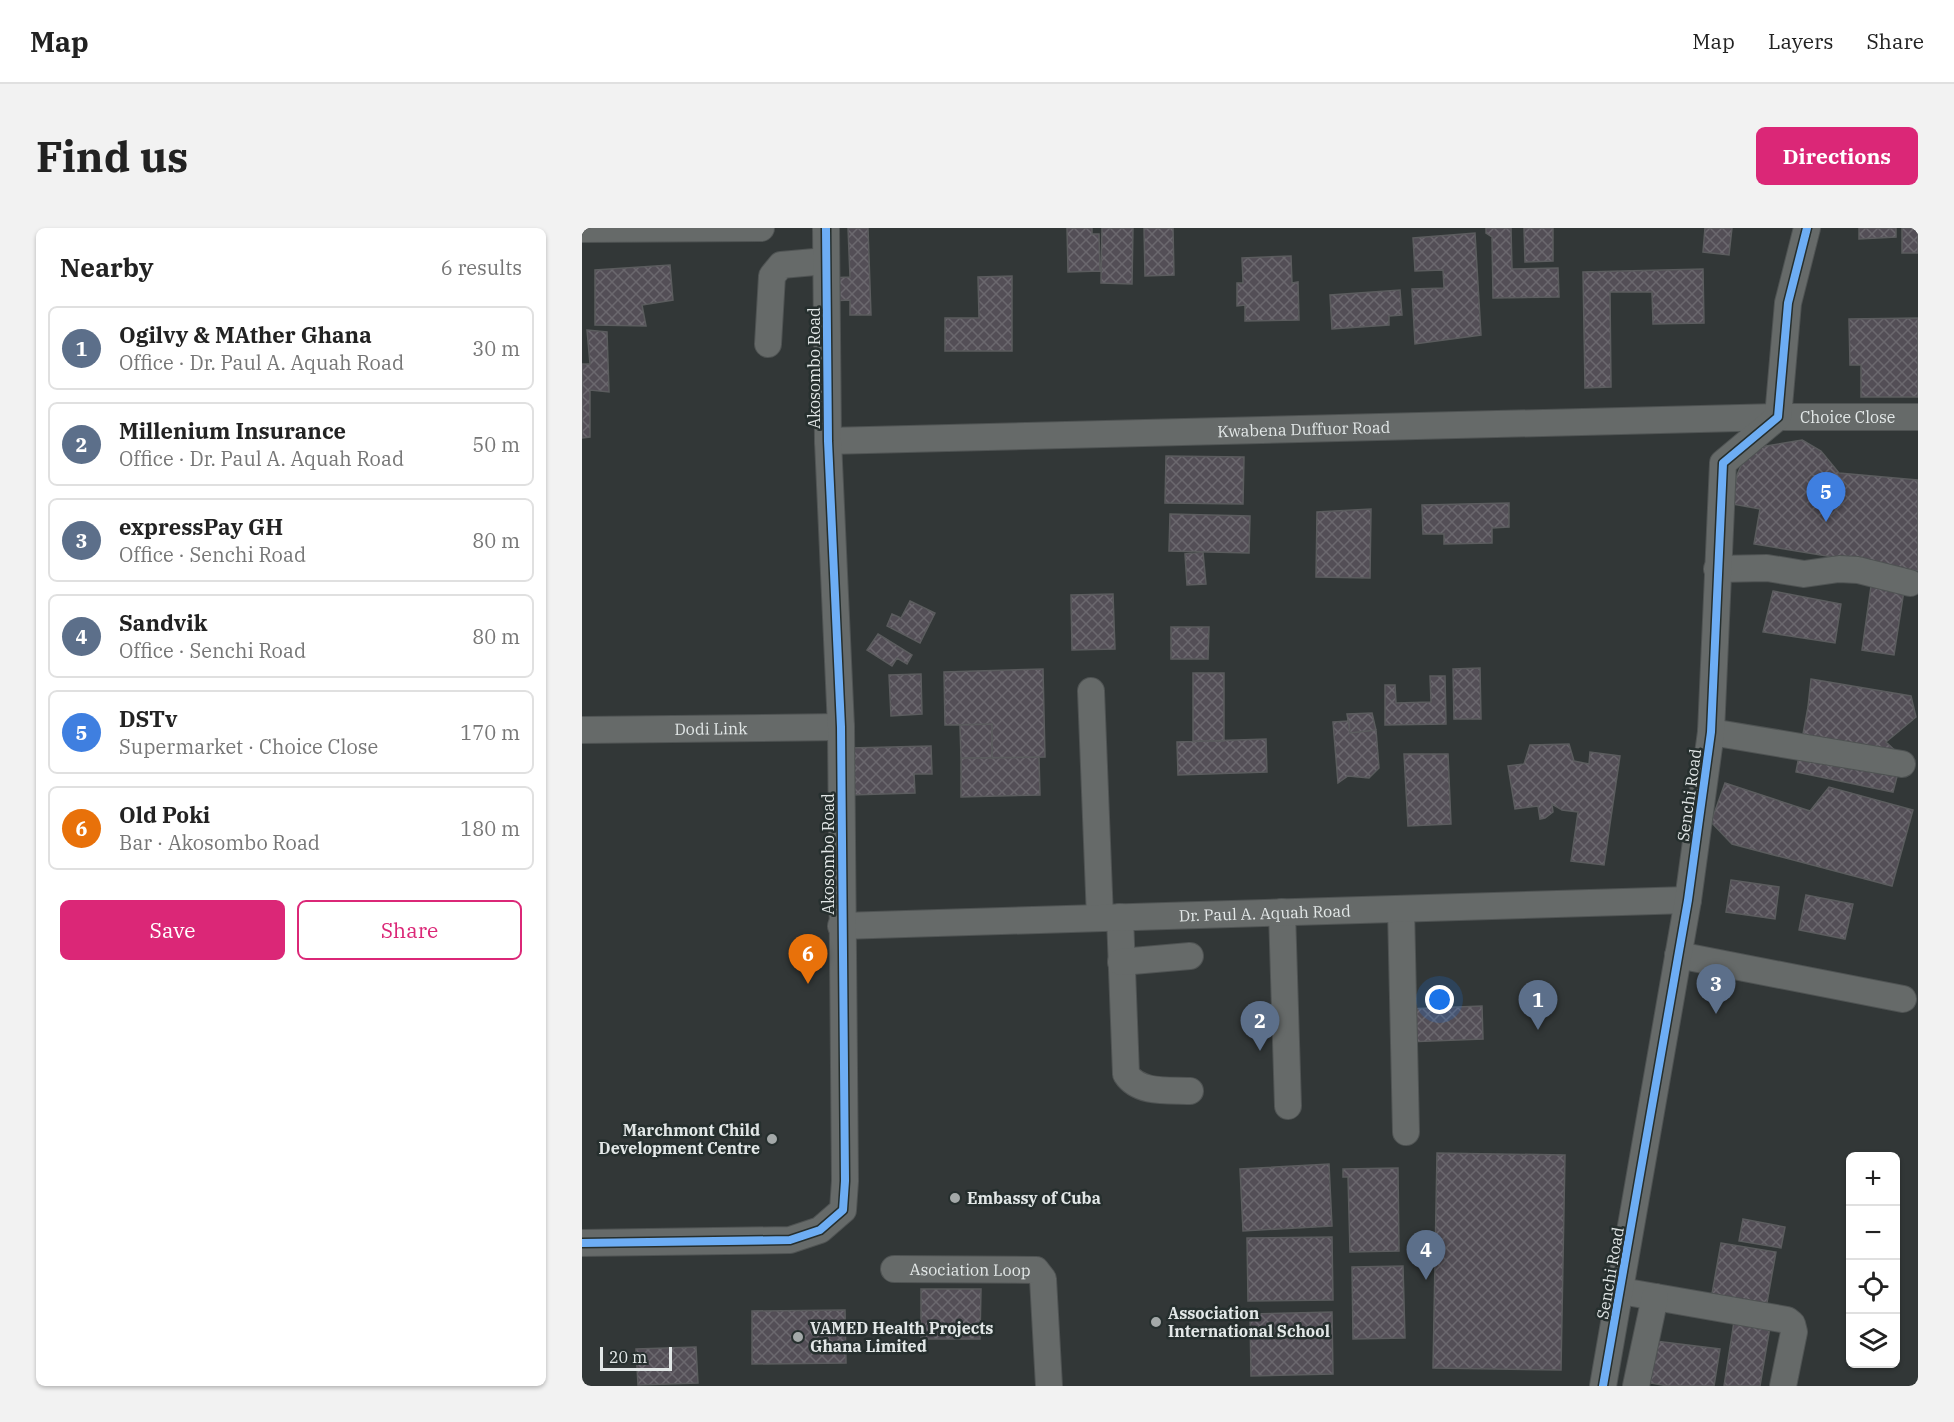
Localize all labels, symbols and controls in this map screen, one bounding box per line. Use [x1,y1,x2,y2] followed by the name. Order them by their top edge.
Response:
[30,23,89,60] text: Map
[1692,27,1735,55] text: Map
[1768,27,1834,55] text: Layers
[1867,27,1924,55] text: Share
[1756,127,1918,185] button: Directions
[36,129,188,184] text: Find us
[60,250,154,284] text: Nearby
[441,254,522,281] text: 6 results
[804,307,824,429] street label: Akosombo Road
[119,320,372,349] text: Ogilvy & MAther Ghana
[76,335,88,362] text: 1
[472,335,520,362] text: 30 m
[119,349,404,376] text: Office · Dr. Paul A. Aquah Road
[1800,407,1895,427] street label: Choice Close
[119,416,346,445] text: Millenium Insurance
[1217,417,1391,441] street label: Kwabena Duffuor Road
[76,431,88,458] text: 2
[472,431,520,458] text: 50 m
[119,445,404,472] text: Office · Dr. Paul A. Aquah Road
[1806,472,1846,522] pin: 5
[119,512,283,541] text: expressPay GH
[76,527,88,554] text: 3
[472,527,520,554] text: 80 m
[119,541,306,568] text: Office · Senchi Road
[119,608,207,637] text: Sandvik
[76,623,88,650] text: 4
[472,623,520,650] text: 80 m
[119,637,306,664] text: Office · Senchi Road
[119,704,177,733] text: DSTv
[674,718,748,739] street label: Dodi Link
[76,719,88,746] text: 5
[460,719,520,746] text: 170 m
[119,733,378,760] text: Supermarket · Choice Close
[1673,747,1705,843] street label: Senchi Road
[818,793,838,915] street label: Akosombo Road
[119,800,210,829] text: Old Poki
[76,815,88,842] text: 6
[460,815,520,842] text: 180 m
[119,829,320,856] text: Bar · Akosombo Road
[60,900,285,960] button: Save
[297,900,522,960] button: Share
[1179,900,1351,926] street label: Dr. Paul A. Aquah Road
[788,934,828,984] pin: 6
[1696,964,1736,1014] pin: 3
[1518,980,1558,1030] pin: 1
[1425,985,1454,1014] your location
[1240,1002,1280,1051] pin: 2
[599,1120,760,1158] place label: Marchmont Child Development Centre
[765,1132,779,1146] marker: Marchmont Child Development Centre
[1846,1152,1900,1368] map controls
[1846,1152,1900,1206] button: +
[967,1188,1101,1208] place label: Embassy of Cuba
[948,1191,962,1205] marker: Embassy of Cuba
[1846,1206,1900,1260] button: −
[1592,1225,1628,1321] street label: Senchi Road
[1406,1230,1446,1280] pin: 4
[909,1259,1031,1280] street label: Asociation Loop
[1846,1260,1900,1314] button: locate
[1168,1303,1330,1341] place label: Association International School
[1846,1314,1900,1368] button: layers
[1149,1315,1163,1329] marker: Association International School
[810,1318,993,1356] place label: VAMED Health Projects Ghana Limited
[791,1330,805,1344] marker: VAMED Health Projects Ghana Limited
[600,1344,672,1372] scale bar
[609,1347,647,1367] text: 20 m

